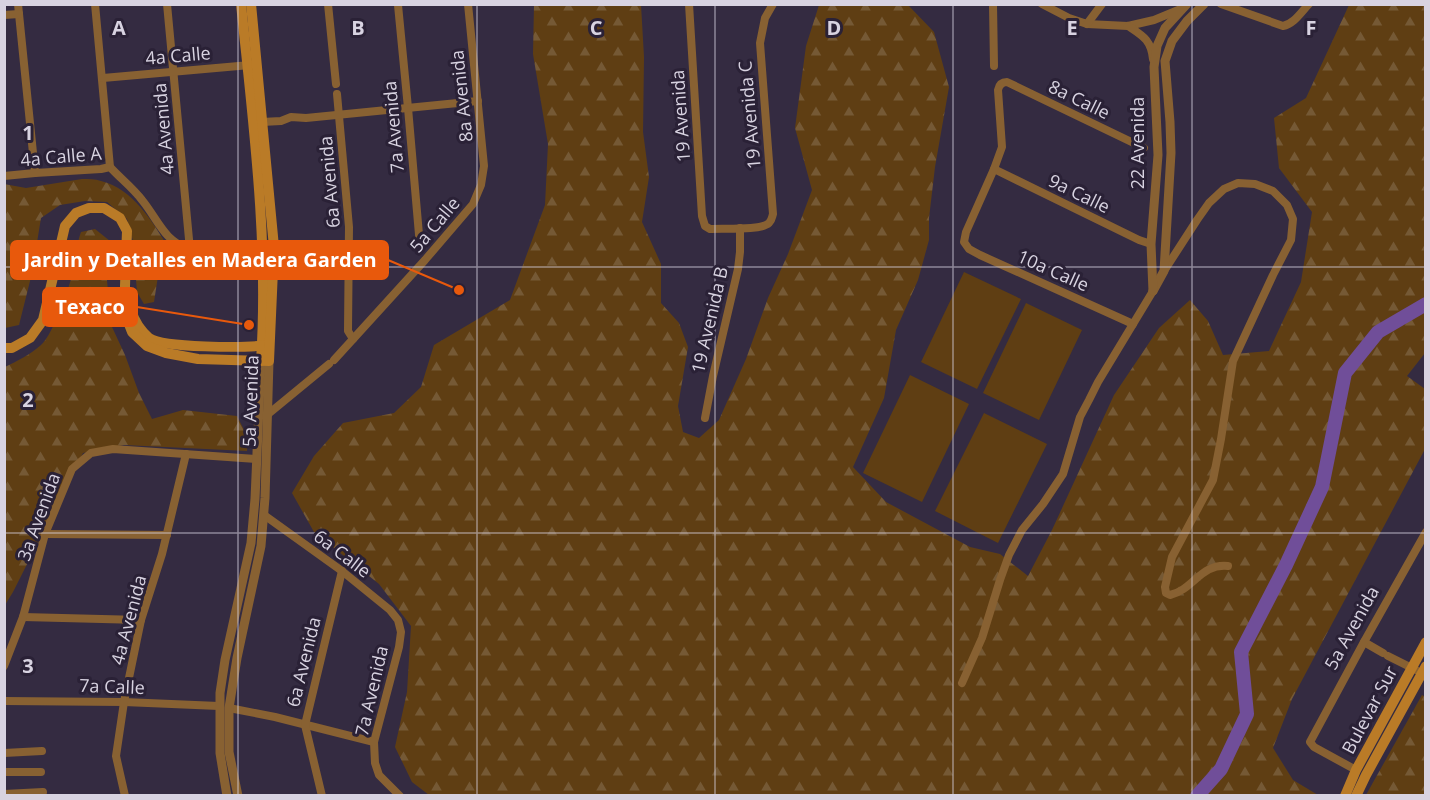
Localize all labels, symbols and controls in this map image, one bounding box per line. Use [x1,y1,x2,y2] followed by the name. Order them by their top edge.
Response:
[112,14,126,41] text: A
[351,14,365,41] text: B
[590,14,603,41] text: C
[827,14,841,41] text: D
[1066,14,1078,41] text: E
[1306,14,1316,41] text: F
[144,40,212,70] street label: 4a Calle
[444,49,478,143] street label: 8a Avenida
[732,60,766,170] street label: 19 Avenida C
[665,69,695,163] street label: 19 Avenida
[1045,74,1114,124] street label: 8a Calle
[377,80,409,174] street label: 7a Avenida
[147,82,179,176] street label: 4a Avenida
[1125,97,1149,189] street label: 22 Avenida
[22,119,34,146] text: 1
[313,135,345,229] street label: 6a Avenida
[19,140,103,172] street label: 4a Calle A
[1045,168,1114,218] street label: 9a Calle
[404,192,464,257] street label: 5a Calle
[11,241,388,279] callout: Jardin y Detalles en Madera Garden
[1014,244,1093,296] street label: 10a Calle
[21,246,377,273] text: Jardin y Detalles en Madera Garden
[685,264,733,375] street label: 19 Avenida B
[43,288,137,326] callout: Texaco
[55,293,125,320] text: Texaco
[236,355,264,447] street label: 5a Avenida
[22,386,34,413] text: 2
[11,469,65,564] street label: 3a Avenida
[309,524,376,582] street label: 6a Calle
[105,572,152,667] street label: 4a Avenida
[1318,581,1384,674] street label: 5a Avenida
[280,614,326,709] street label: 6a Avenida
[349,643,393,738] street label: 7a Avenida
[22,652,34,679] text: 3
[1336,661,1403,758] street label: Bulevar Sur
[79,673,145,699] street label: 7a Calle

